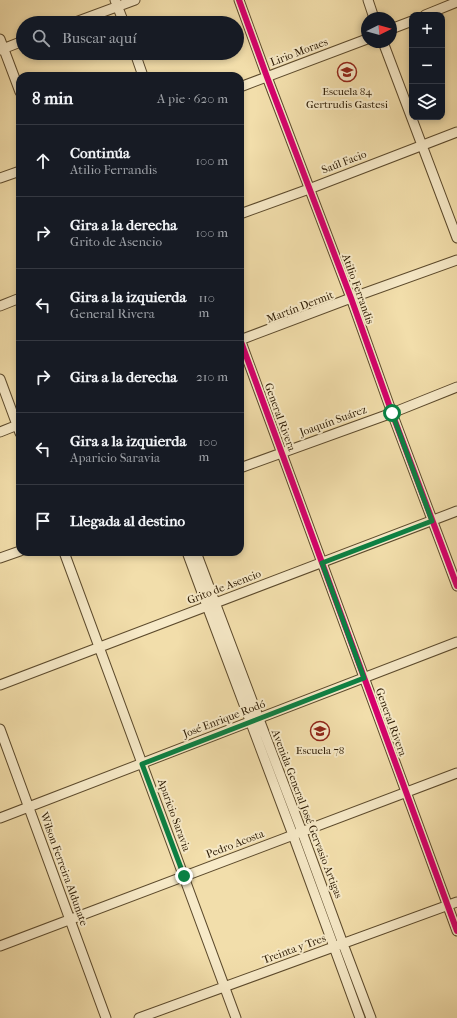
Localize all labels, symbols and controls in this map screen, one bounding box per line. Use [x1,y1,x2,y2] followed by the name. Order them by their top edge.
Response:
[361,12,397,48] north arrow
[409,12,445,120] map controls
[409,12,445,48] button: +
[16,16,244,60] search box
[30,27,52,49] icon: search
[62,29,137,47] text: Buscar aquí
[269,35,329,69] street label: Lirio Moraes
[409,48,445,84] button: −
[336,61,358,83] school or university icon: Escuela 84 Gertrudis Gastesi
[409,84,445,120] button: layers
[306,85,389,111] place label: Escuela 84 Gertrudis Gastesi
[32,88,73,108] text: 8 min
[157,91,228,106] text: A pie · 620 m
[70,144,130,162] text: Continúa
[320,147,369,176] street label: Saúl Facio
[32,150,54,172] icon: ahead
[195,153,228,168] text: 100 m
[70,162,157,177] text: Atilio Ferrandis
[70,216,177,234] text: Gira a la derecha
[32,222,54,244] icon: right
[195,225,228,240] text: 100 m
[70,234,162,249] text: Grito de Asencio
[339,251,377,326] street label: Atilio Ferrandis
[70,288,186,306] text: Gira a la izquierda
[265,288,335,326] street label: Martín Dermit
[198,290,215,320] text: 110 m
[32,294,54,316] icon: left
[70,306,155,321] text: General Rivera
[32,366,54,388] icon: right
[70,368,177,386] text: Gira a la derecha
[196,369,228,384] text: 210 m
[262,381,299,454] street label: General Rivera
[297,403,368,439] street label: Joaquín Suárez
[383,404,401,422] route start
[70,432,186,450] text: Gira a la izquierda
[198,434,217,464] text: 100 m
[32,438,54,460] icon: left
[70,450,160,465] text: Aparicio Saravia
[32,510,54,532] icon: arrive
[70,512,185,530] text: Llegada al destino
[185,567,263,607] street label: Grito de Asencio
[373,686,410,759] street label: General Rivera
[180,697,267,741] street label: José Enrique Rodó
[309,720,331,742] school or university icon: Escuela 78
[268,727,345,900] street label: Avenida General José Gervasio Artigas
[296,744,344,757] place label: Escuela 78
[155,776,193,854] street label: Aparicio Saravia
[37,810,91,928] street label: Wilson Ferreira Aldunate
[204,827,267,861] street label: Pedro Acosta
[175,867,193,885] route end
[260,931,328,967] street label: Treinta y Tres

